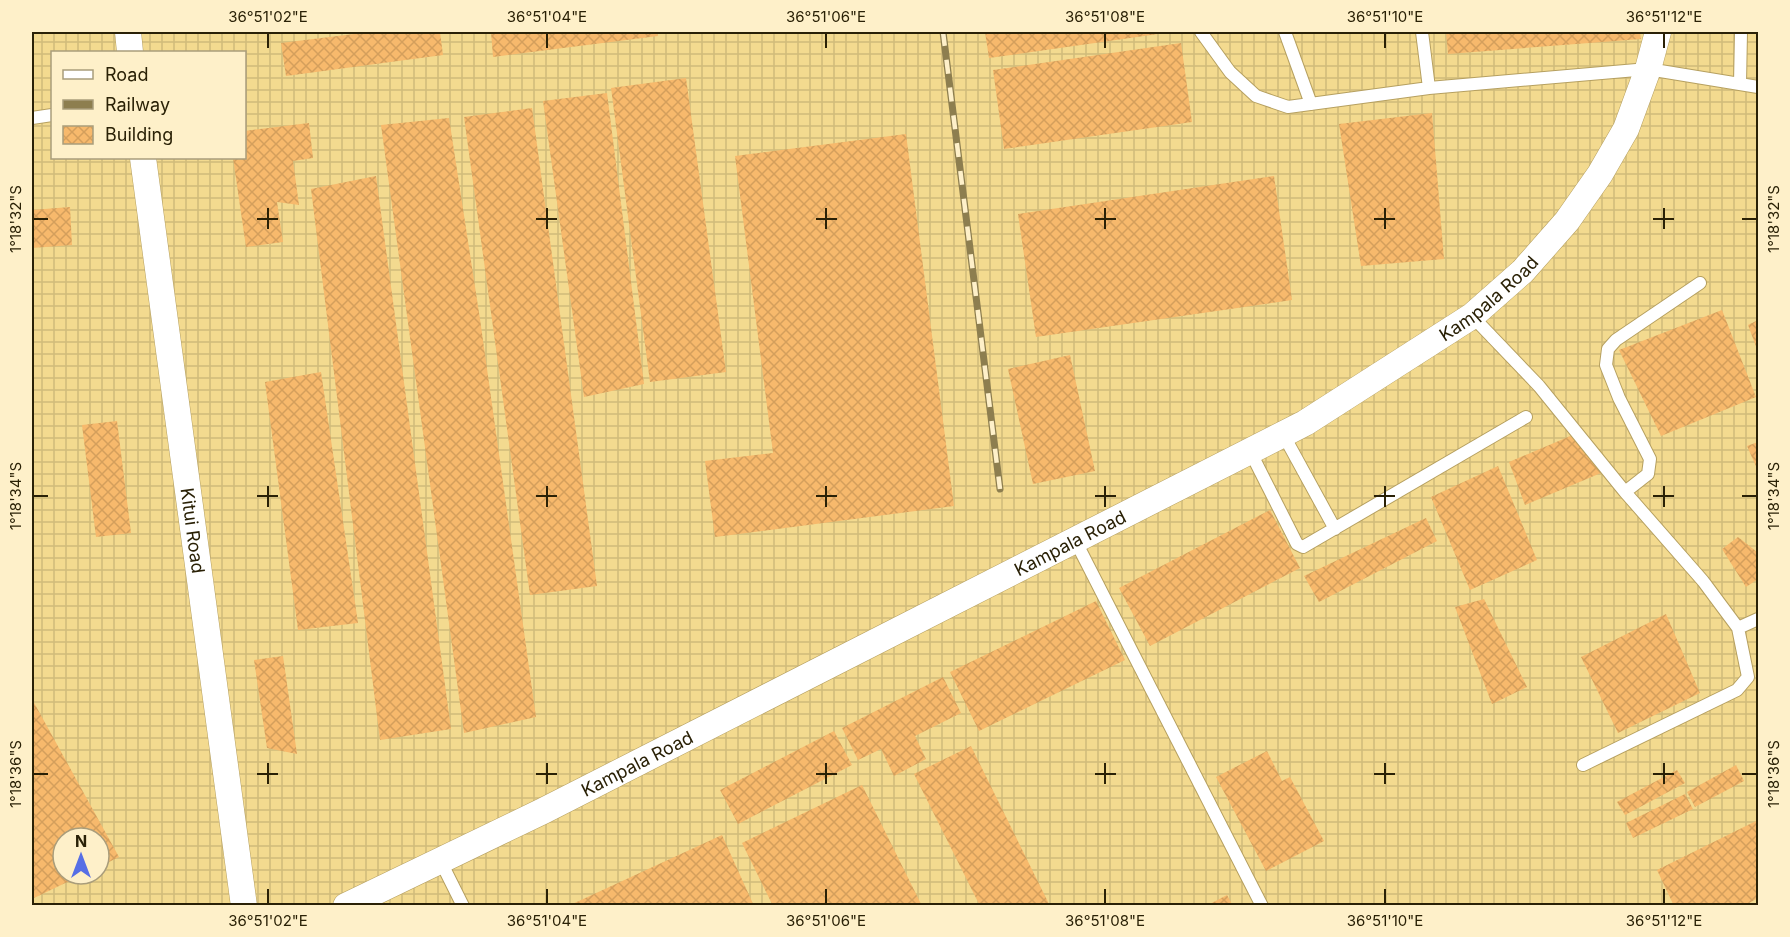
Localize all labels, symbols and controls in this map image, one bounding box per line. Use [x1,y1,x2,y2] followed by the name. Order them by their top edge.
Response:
[228,7,308,26] text: 36°51'02"E
[507,7,587,26] text: 36°51'04"E
[786,7,866,26] text: 36°51'06"E
[1065,7,1145,26] text: 36°51'08"E
[1347,7,1423,26] text: 36°51'10"E
[1626,7,1702,26] text: 36°51'12"E
[51,51,246,159] legend
[105,64,148,85] text: Road
[105,94,170,115] text: Railway
[105,124,173,145] text: Building
[6,185,25,253] text: 1°18'32"S
[1764,185,1783,253] text: 1°18'32"S
[1435,251,1542,345] street label: Kampala Road
[6,462,25,530] text: 1°18'34"S
[1764,462,1783,530] text: 1°18'34"S
[177,487,209,575] street label: Kitui Road
[1011,506,1129,580] street label: Kampala Road
[578,726,696,800] street label: Kampala Road
[6,740,25,808] text: 1°18'36"S
[1764,740,1783,808] text: 1°18'36"S
[51,826,111,886] north arrow
[75,831,87,851] text: N
[228,911,308,930] text: 36°51'02"E
[507,911,587,930] text: 36°51'04"E
[786,911,866,930] text: 36°51'06"E
[1065,911,1145,930] text: 36°51'08"E
[1347,911,1423,930] text: 36°51'10"E
[1626,911,1702,930] text: 36°51'12"E

